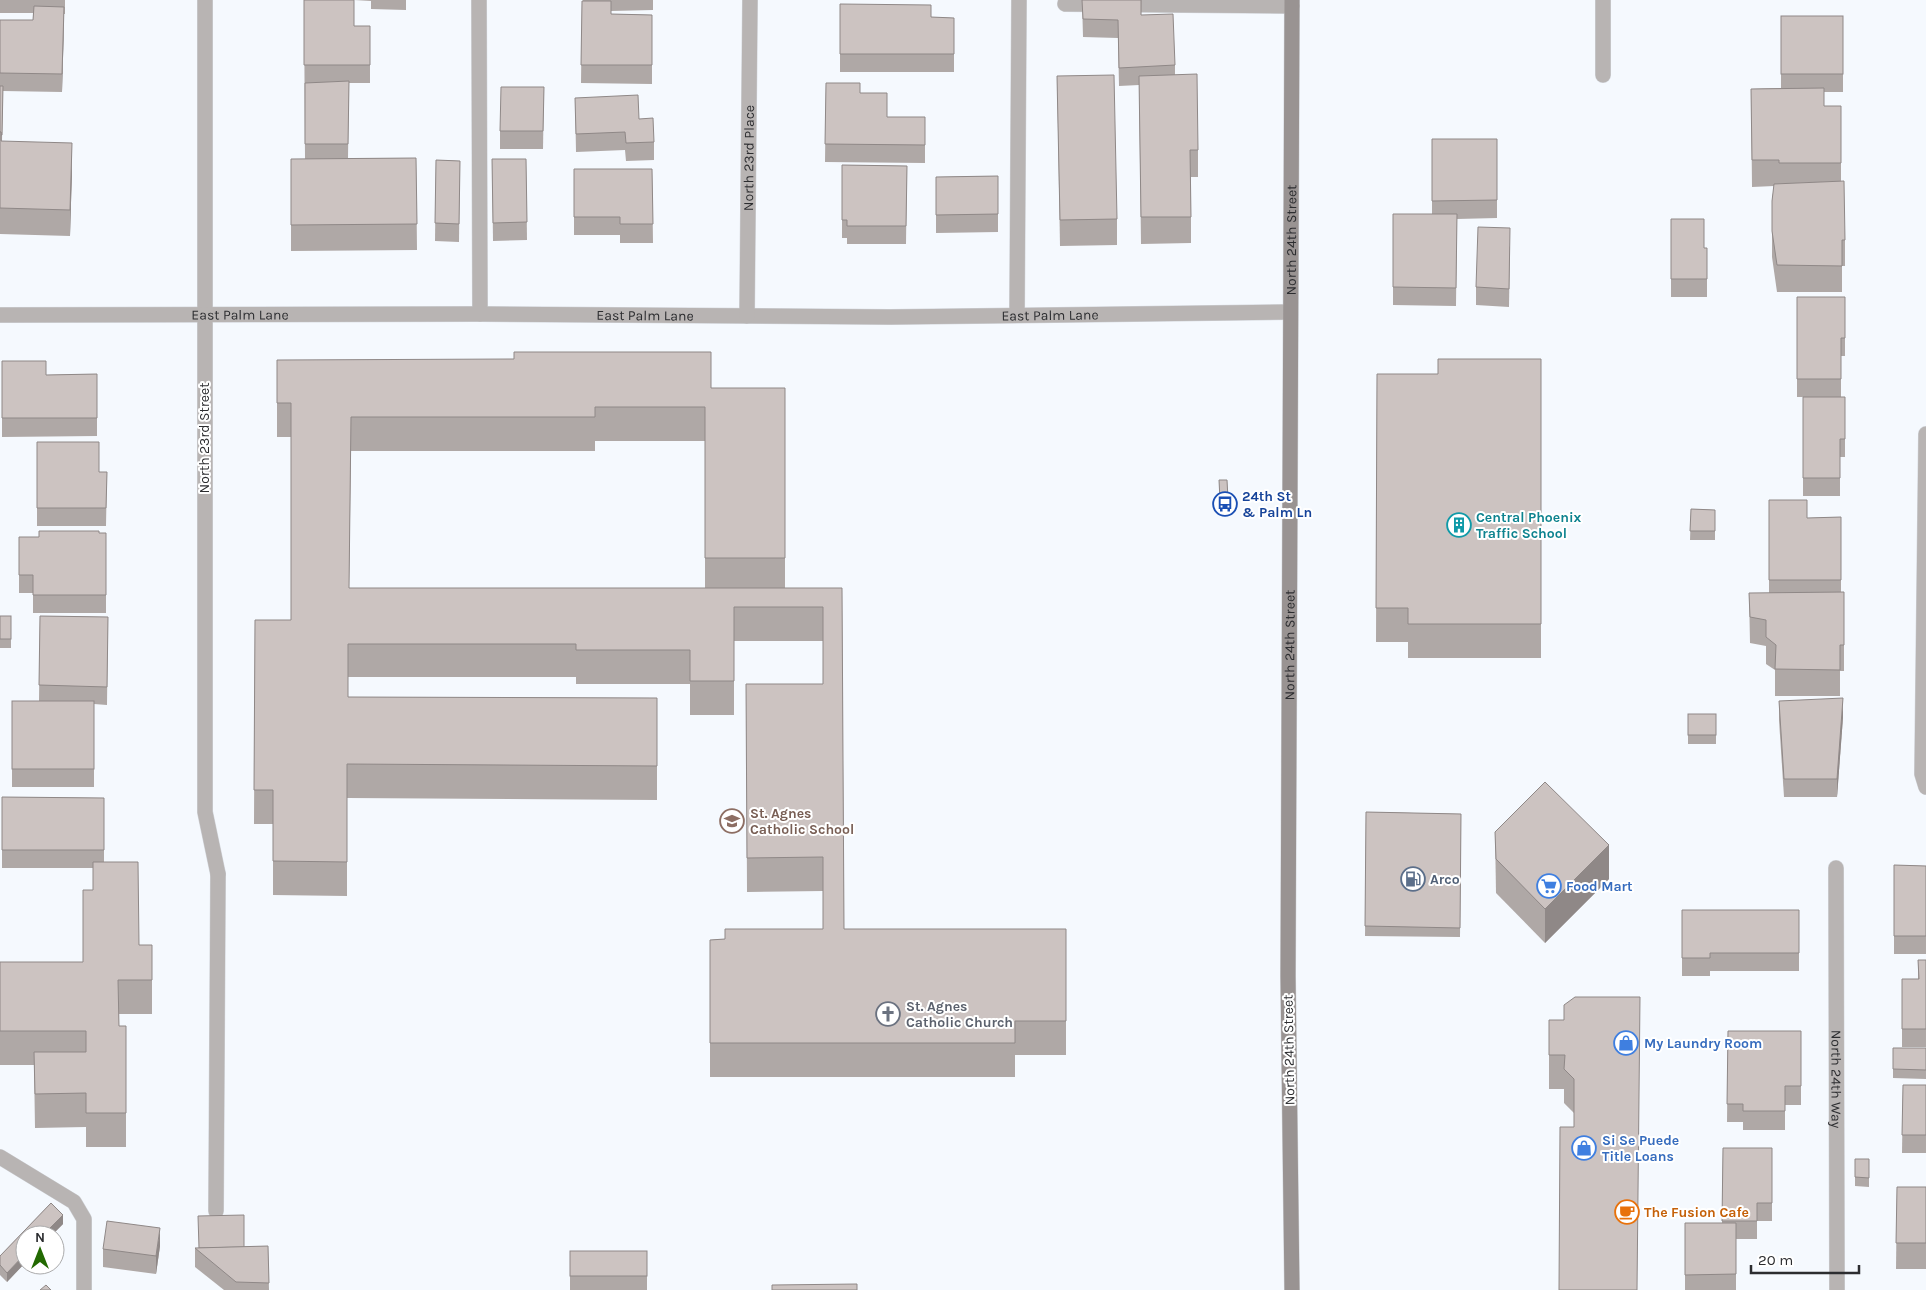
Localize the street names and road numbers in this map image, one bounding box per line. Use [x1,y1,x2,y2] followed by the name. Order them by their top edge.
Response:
[739,105,758,211] street label: North 23rd Place
[1282,185,1300,295] street label: North 24th Street
[191,306,289,323] street label: East Palm Lane
[596,306,694,324] street label: East Palm Lane
[1001,306,1099,324] street label: East Palm Lane
[196,383,213,493] street label: North 23rd Street
[1281,590,1298,700] street label: North 24th Street
[1280,994,1298,1106] street label: North 24th Street
[1828,1030,1845,1129] street label: North 24th Way

